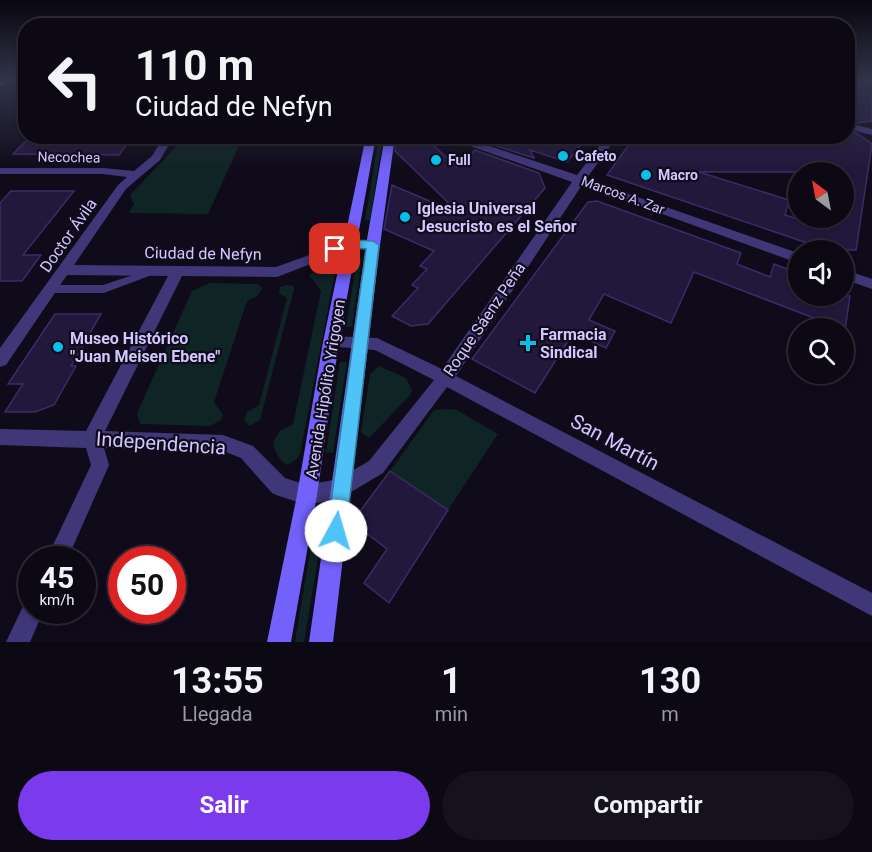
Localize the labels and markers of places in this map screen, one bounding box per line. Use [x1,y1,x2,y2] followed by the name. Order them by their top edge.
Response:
[575,148,617,164] place label: Cafeto
[556,149,570,163] marker: Cafeto
[448,152,471,168] place label: Full
[429,153,443,167] marker: Full
[658,167,698,183] place label: Macro
[639,168,653,182] marker: Macro
[417,199,577,236] place label: Iglesia Universal Jesucristo es el Señor
[398,210,412,224] marker: Iglesia Universal Jesucristo es el Señor
[309,223,360,274] pin
[540,325,607,362] place label: Farmacia Sindical
[70,329,220,366] place label: Museo Histórico "Juan Meisen Ebene"
[521,336,535,350] marker: Farmacia Sindical
[51,340,65,354] marker: Museo Histórico "Juan Meisen Ebene"

